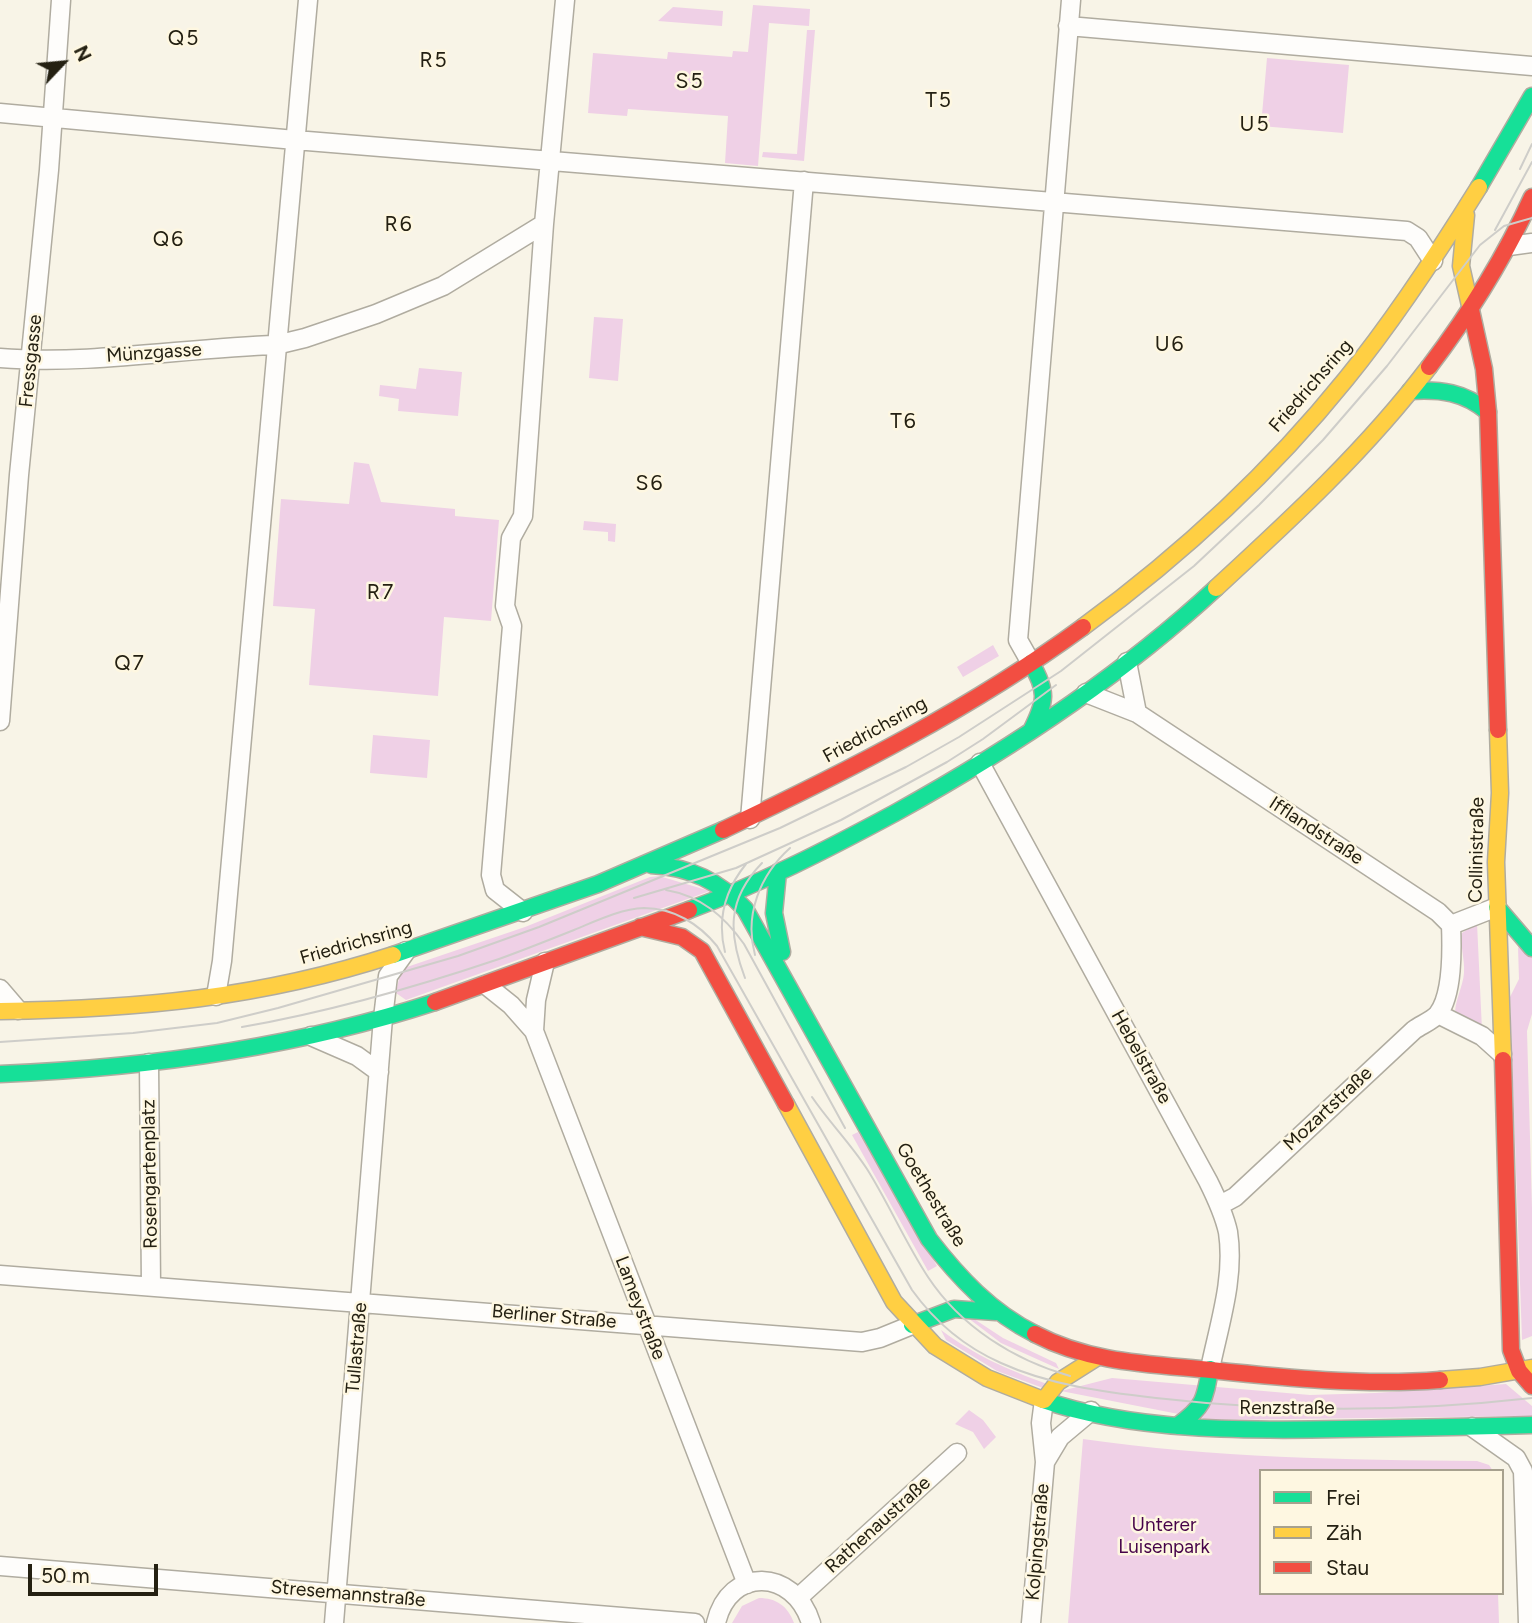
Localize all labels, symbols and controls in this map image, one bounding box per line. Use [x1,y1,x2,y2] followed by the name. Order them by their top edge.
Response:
[168,26,200,52] district label: Q5
[28,28,98,98] north arrow
[69,42,96,65] text: N
[420,48,448,74] district label: R5
[676,69,704,95] district label: S5
[925,88,953,114] district label: T5
[1240,112,1270,138] district label: U5
[385,212,413,238] district label: R6
[153,227,185,253] district label: Q6
[15,313,47,409] street label: Fressgasse
[1155,332,1185,358] district label: U6
[1264,335,1358,437] street label: Friedrichsring
[106,338,202,368] street label: Münzgasse
[891,409,917,435] district label: T6
[636,471,664,497] district label: S6
[367,580,395,606] district label: R7
[114,651,146,677] district label: Q7
[819,692,931,768] street label: Friedrichsring
[1264,792,1368,870] street label: Ifflandstraße
[1465,797,1489,903] street label: Collinistraße
[297,916,415,970] street label: Friedrichsring
[1106,1006,1176,1108] street label: Hebelstraße
[1279,1062,1377,1156] street label: Mozartstraße
[137,1099,163,1249] street label: Rosengartenplatz
[891,1139,971,1251] street label: Goethestraße
[610,1253,670,1363] street label: Lameystraße
[491,1300,617,1334] street label: Berliner Straße
[342,1301,372,1395] street label: Tullastraße
[1239,1397,1335,1419] street label: Renzstraße
[1259,1469,1504,1595] legend
[821,1472,935,1578] street label: Rathenaustraße
[1022,1483,1054,1601] street label: Kolpingstraße
[1326,1485,1361,1510] text: Frei
[1118,1514,1210,1558] park label: Unterer Luisenpark
[1326,1520,1362,1545] text: Zäh
[32,1550,161,1594] scale bar
[1326,1555,1369,1580] text: Stau
[41,1563,90,1588] text: 50 m
[270,1576,426,1612] street label: Stresemannstraße

